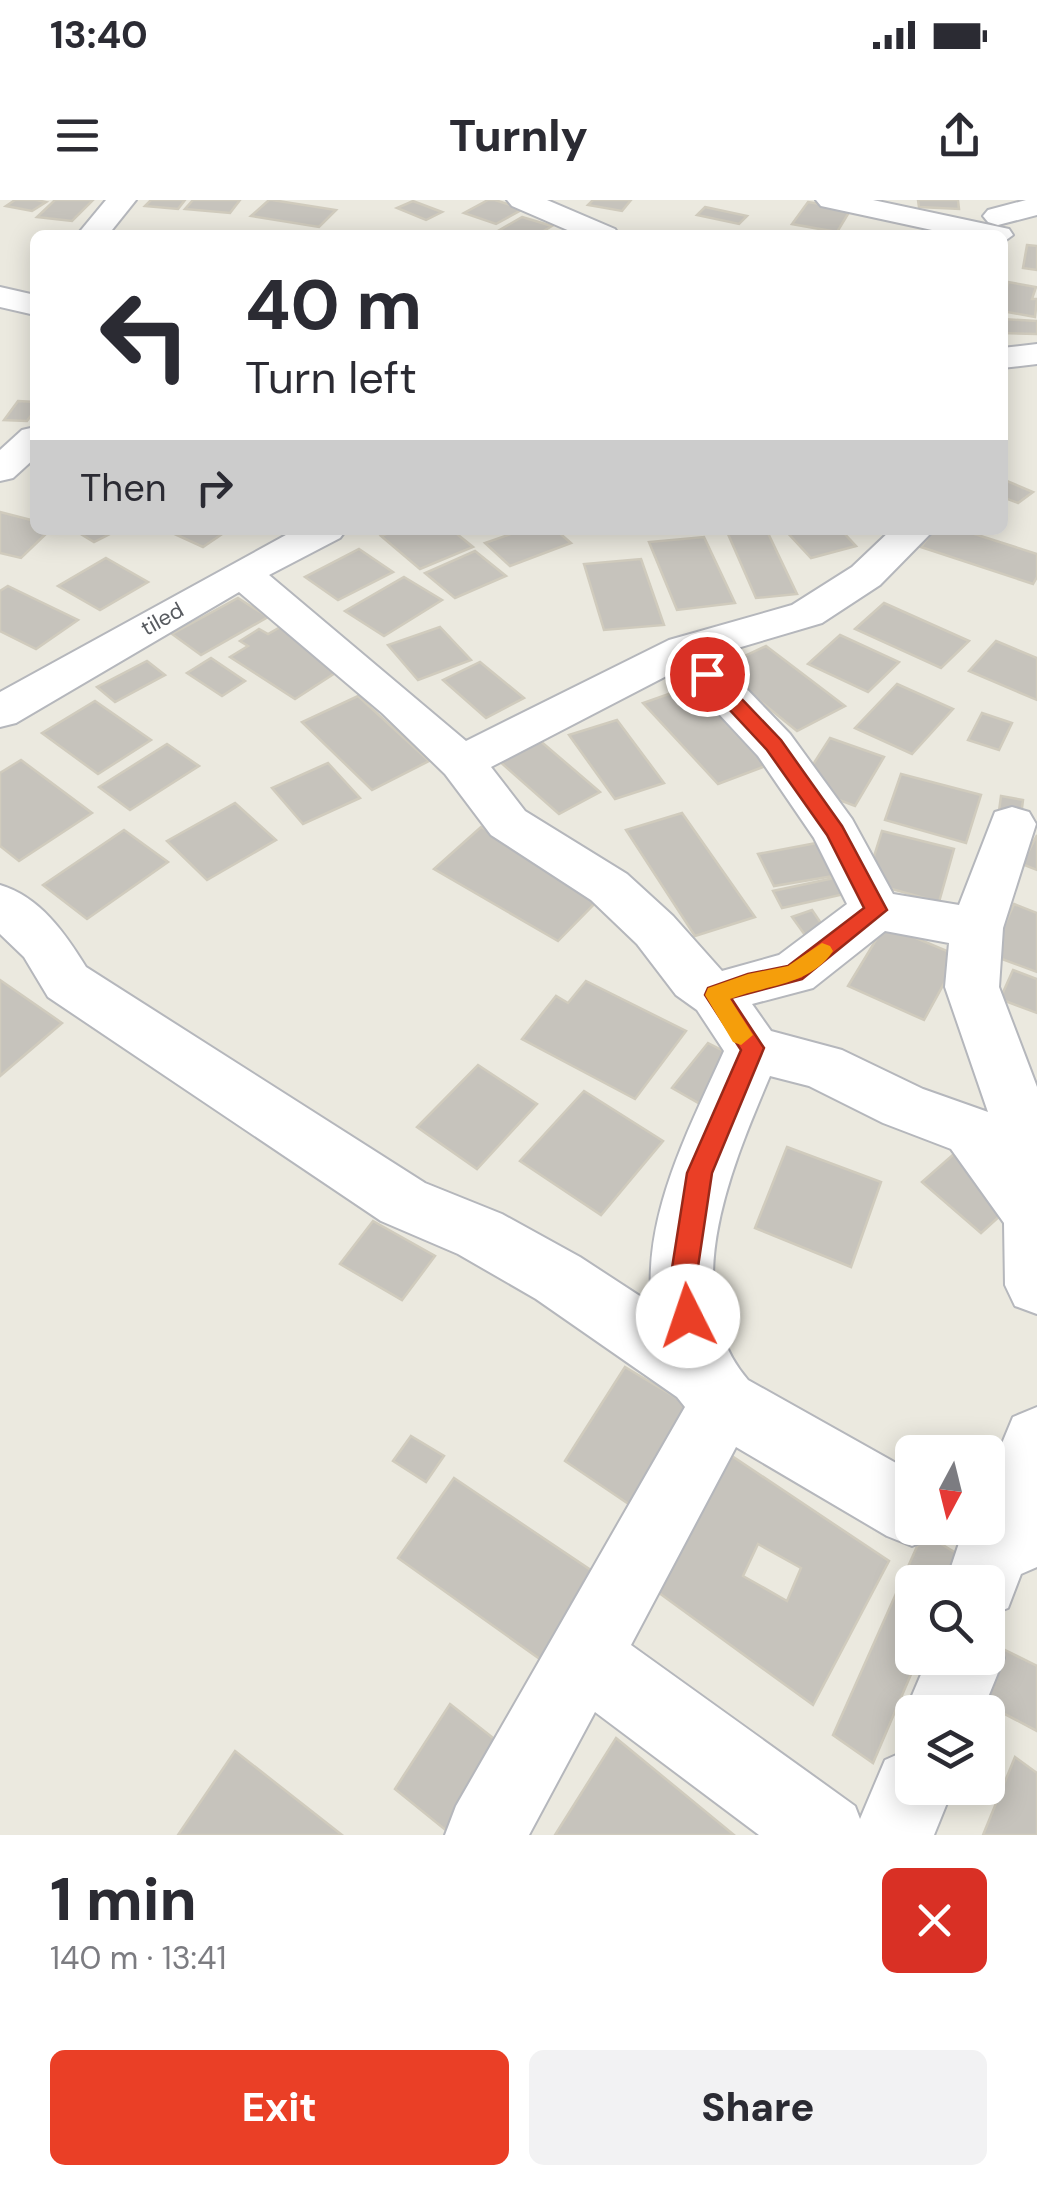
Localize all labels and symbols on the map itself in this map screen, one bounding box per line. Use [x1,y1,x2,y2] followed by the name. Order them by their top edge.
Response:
[135,595,189,643] street label: tiled
[665,632,750,717] pin
[636,1264,740,1368] position arrow
[895,1435,1005,1545] north arrow

